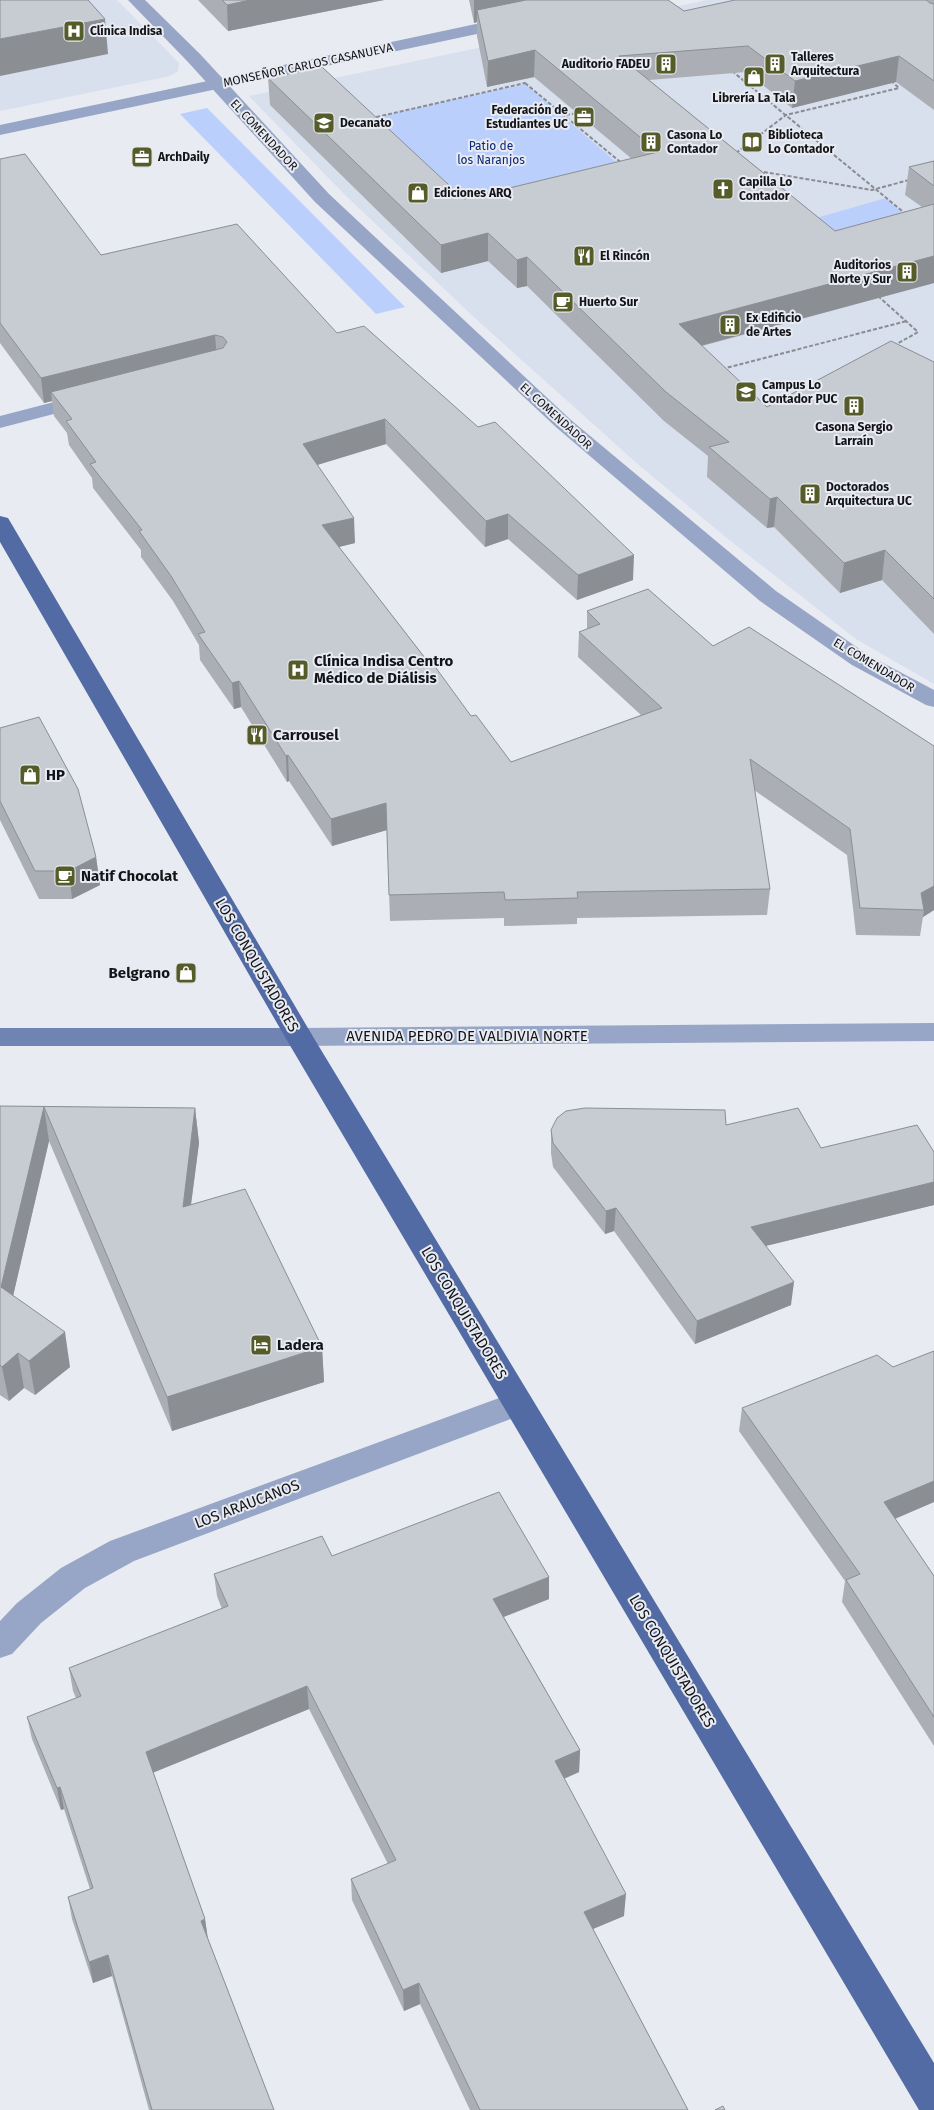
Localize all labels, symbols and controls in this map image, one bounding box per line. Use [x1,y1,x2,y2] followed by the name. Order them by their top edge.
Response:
[62,19,86,43] hospital icon: Clínica Indisa
[90,24,163,38] place label: Clínica Indisa
[222,39,394,90] street label: MONSEÑOR CARLOS CASANUEVA
[790,50,860,78] place label: Talleres Arquitectura
[654,52,678,76] building icon: Auditorio FADEU
[763,52,787,76] building icon: Talleres Arquitectura
[561,57,650,71] place label: Auditorio FADEU
[742,65,766,89] shop icon: Librería La Tala
[712,91,796,105] place label: Librería La Tala
[228,97,300,173] street label: EL COMENDADOR
[486,103,568,131] place label: Federación de Estudiantes UC
[572,105,596,129] office icon: Federación de Estudiantes UC
[312,111,336,135] school or university icon: Decanato
[340,116,392,130] place label: Decanato
[667,128,722,156] place label: Casona Lo Contador
[768,128,835,156] place label: Biblioteca Lo Contador
[639,130,663,154] building icon: Casona Lo Contador
[740,130,764,154] library icon: Biblioteca Lo Contador
[457,139,525,167] park label: Patio de los Naranjos
[130,145,154,169] office icon: ArchDaily
[157,150,210,164] place label: ArchDaily
[739,175,792,203] place label: Capilla Lo Contador
[711,177,735,201] church icon: Capilla Lo Contador
[406,181,430,205] shop icon: Ediciones ARQ
[434,186,512,200] place label: Ediciones ARQ
[572,244,596,268] restaurant icon: El Rincón
[600,249,650,263] place label: El Rincón
[830,258,891,286] place label: Auditorios Norte y Sur
[895,260,919,284] building icon: Auditorios Norte y Sur
[551,290,575,314] cafe icon: Huerto Sur
[579,295,638,309] place label: Huerto Sur
[746,311,801,339] place label: Ex Edificio de Artes
[718,313,742,337] building icon: Ex Edificio de Artes
[762,378,838,406] place label: Campus Lo Contador PUC
[517,380,595,452] street label: EL COMENDADOR
[734,380,758,404] school or university icon: Campus Lo Contador PUC
[842,394,866,418] building icon: Casona Sergio Larraín
[815,420,893,448] place label: Casona Sergio Larraín
[825,480,912,508] place label: Doctorados Arquitectura UC
[798,482,822,506] building icon: Doctorados Arquitectura UC
[831,635,917,695] street label: EL COMENDADOR
[314,652,454,687] place label: Clínica Indisa Centro Médico de Diálisis
[286,658,310,682] hospital icon: Clínica Indisa Centro Médico de Diálisis
[245,723,269,747] restaurant icon: Carrousel
[273,726,339,744] place label: Carrousel
[18,763,42,787] shop icon: HP
[46,766,65,784] place label: HP
[53,864,77,888] cafe icon: Natif Chocolat
[81,867,178,885] place label: Natif Chocolat
[211,895,303,1035] street label: LOS CONQUISTADORES
[174,961,198,985] shop icon: Belgrano
[109,964,170,982] place label: Belgrano
[346,1027,588,1045] street label: AVENIDA PEDRO DE VALDIVIA NORTE
[417,1243,511,1383] street label: LOS CONQUISTADORES
[249,1333,273,1357] hotel icon: Ladera
[277,1336,324,1354] place label: Ladera
[192,1476,302,1532] street label: LOS ARAUCANOS
[625,1591,719,1731] street label: LOS CONQUISTADORES

